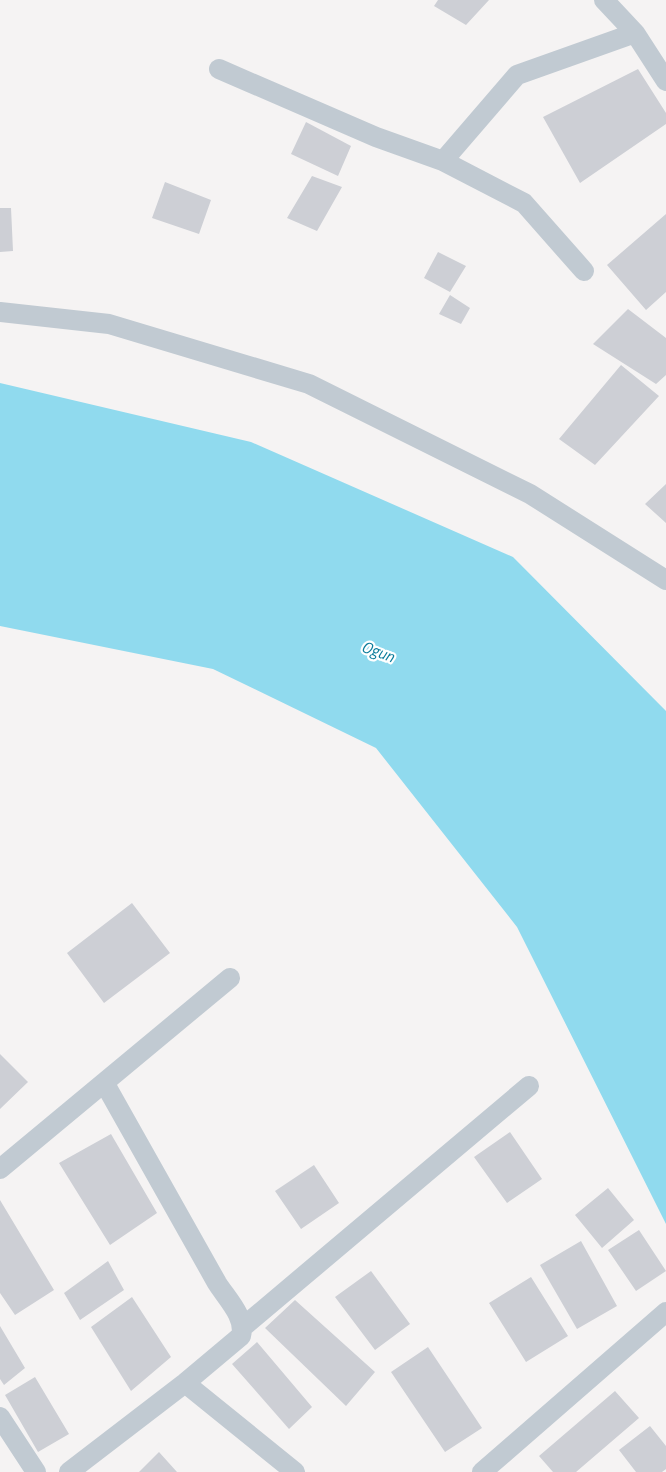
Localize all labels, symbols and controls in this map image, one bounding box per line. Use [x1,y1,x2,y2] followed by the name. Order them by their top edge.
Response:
[358,634,399,668] water label: Ogun

